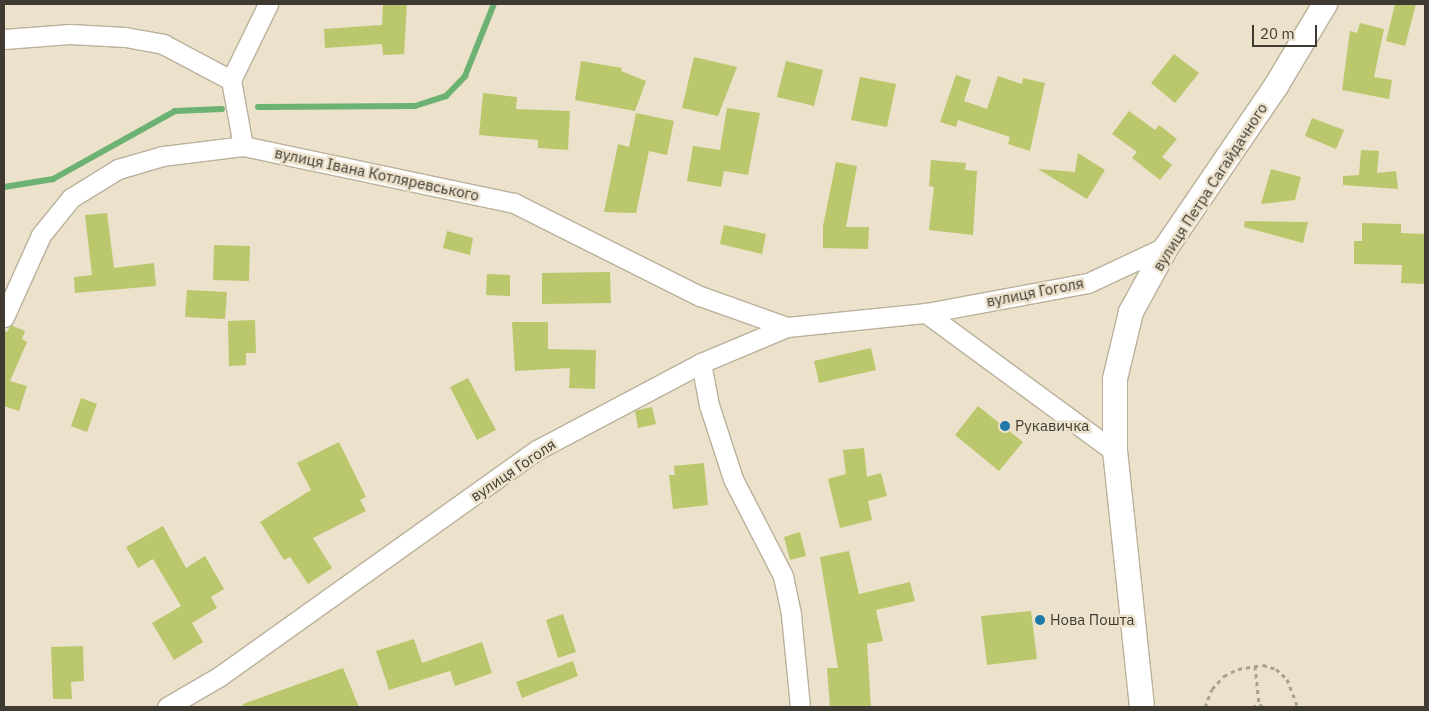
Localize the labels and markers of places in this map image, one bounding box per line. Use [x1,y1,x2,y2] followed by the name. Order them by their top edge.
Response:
[1015,417,1089,435] place label: Рукавичка
[999,420,1011,432] marker: Рукавичка
[1050,611,1135,629] place label: Нова Пошта
[1034,614,1046,626] marker: Нова Пошта

